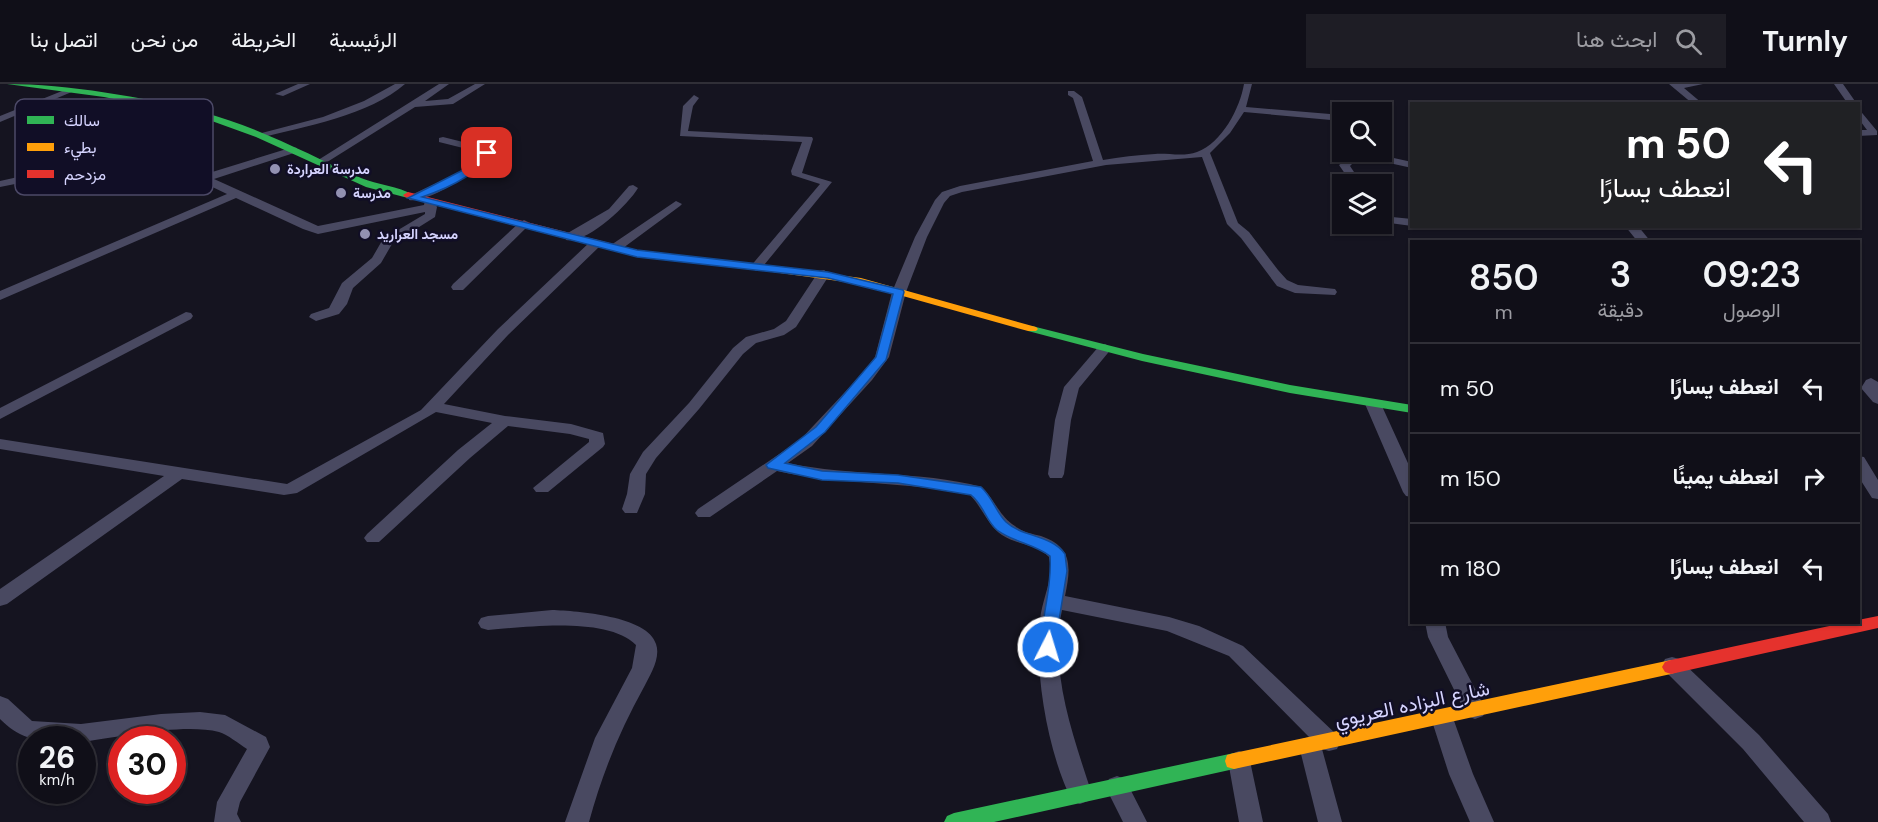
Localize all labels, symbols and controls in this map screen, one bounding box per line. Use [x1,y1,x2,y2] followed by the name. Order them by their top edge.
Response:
[1306,14,1726,68] search box
[1762,23,1848,60] text: Turnly
[1576,25,1657,54] text: ابحث هنا
[1672,25,1705,58] icon: search
[30,26,98,54] text: اتصل بنا
[131,26,198,54] text: من نحن
[231,26,296,54] text: الخريطة
[329,26,397,54] text: الرئيسية
[15,99,213,195] legend
[1332,102,1392,234] map controls
[1332,102,1392,162] button: search
[64,110,100,131] text: سالك
[1626,116,1731,171] text: 50 m
[1752,126,1830,204] icon: left
[461,127,512,178] pin
[470,136,503,169] icon: arrive
[64,137,96,161] text: بطيء
[287,160,370,178] place label: مدرسة العراردة
[268,162,282,176] marker: مدرسة العراردة
[64,164,106,185] text: مزدحم
[1599,170,1731,205] text: انعطف يسارًا
[1332,174,1392,234] button: layers
[353,184,391,202] place label: مدرسة
[334,186,348,200] marker: مدرسة
[377,225,458,243] place label: مسجد العراريد
[358,227,372,241] marker: مسجد العراريد
[1610,251,1631,298] text: 3
[1702,251,1801,298] text: 09:23
[1469,254,1539,301] text: 850
[1597,297,1644,323] text: دقيقة
[1723,297,1781,323] text: الوصول
[1495,299,1513,325] text: m
[1670,372,1779,401] text: انعطف يسارًا
[1797,372,1830,405] icon: left
[1440,374,1494,403] text: 50 m
[1672,462,1779,491] text: انعطف يمينًا
[1797,462,1830,495] icon: right
[1440,464,1501,493] text: 150 m
[1670,552,1779,581] text: انعطف يسارًا
[1797,552,1830,585] icon: left
[1440,554,1501,583] text: 180 m
[1016,615,1080,679] position arrow
[1332,675,1493,737] street label: شارع البزاده العريوي
[108,726,186,804] speed limit sign: 30
[39,738,75,777] text: 26
[39,770,75,790] text: km/h

